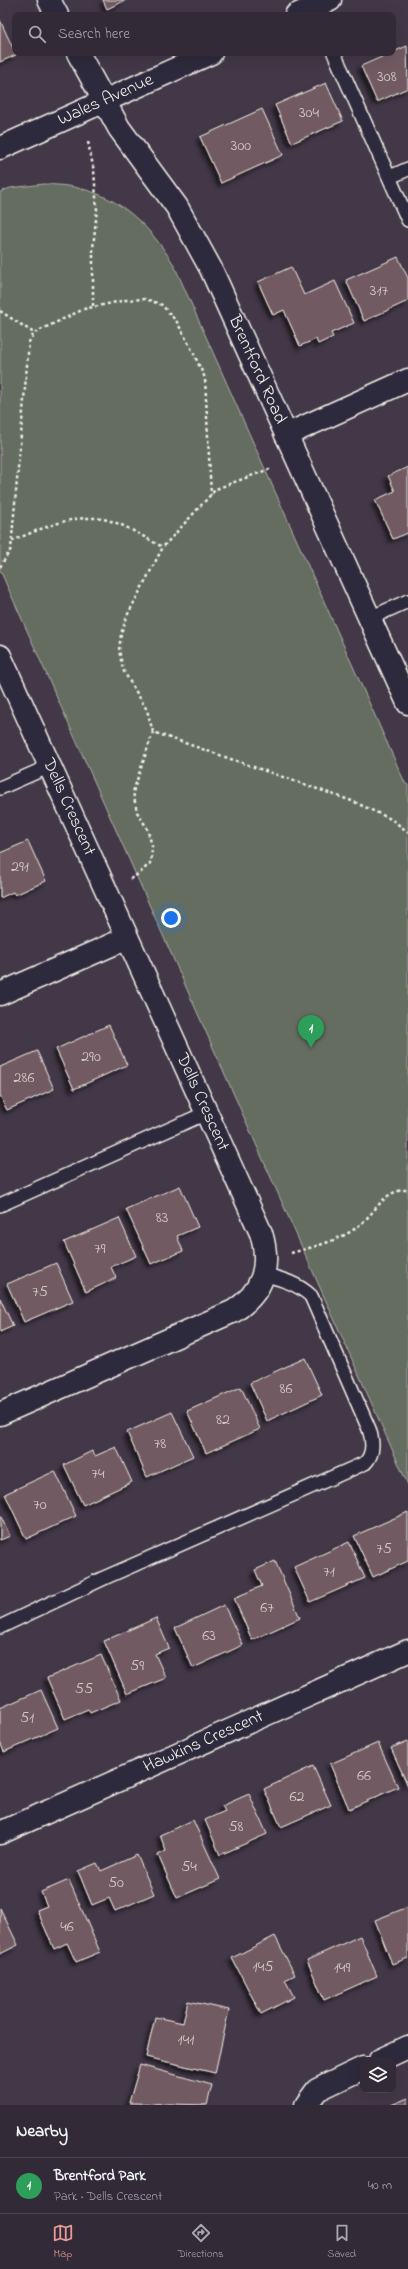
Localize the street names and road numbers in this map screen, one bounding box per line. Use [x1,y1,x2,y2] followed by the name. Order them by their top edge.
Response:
[54,67,159,133] street label: Wales Avenue
[220,310,293,428] street label: Brentford Road
[35,753,102,860] street label: Dells Crescent
[168,1048,235,1156] street label: Dells Crescent
[139,1704,268,1780] street label: Hawkins Crescent

